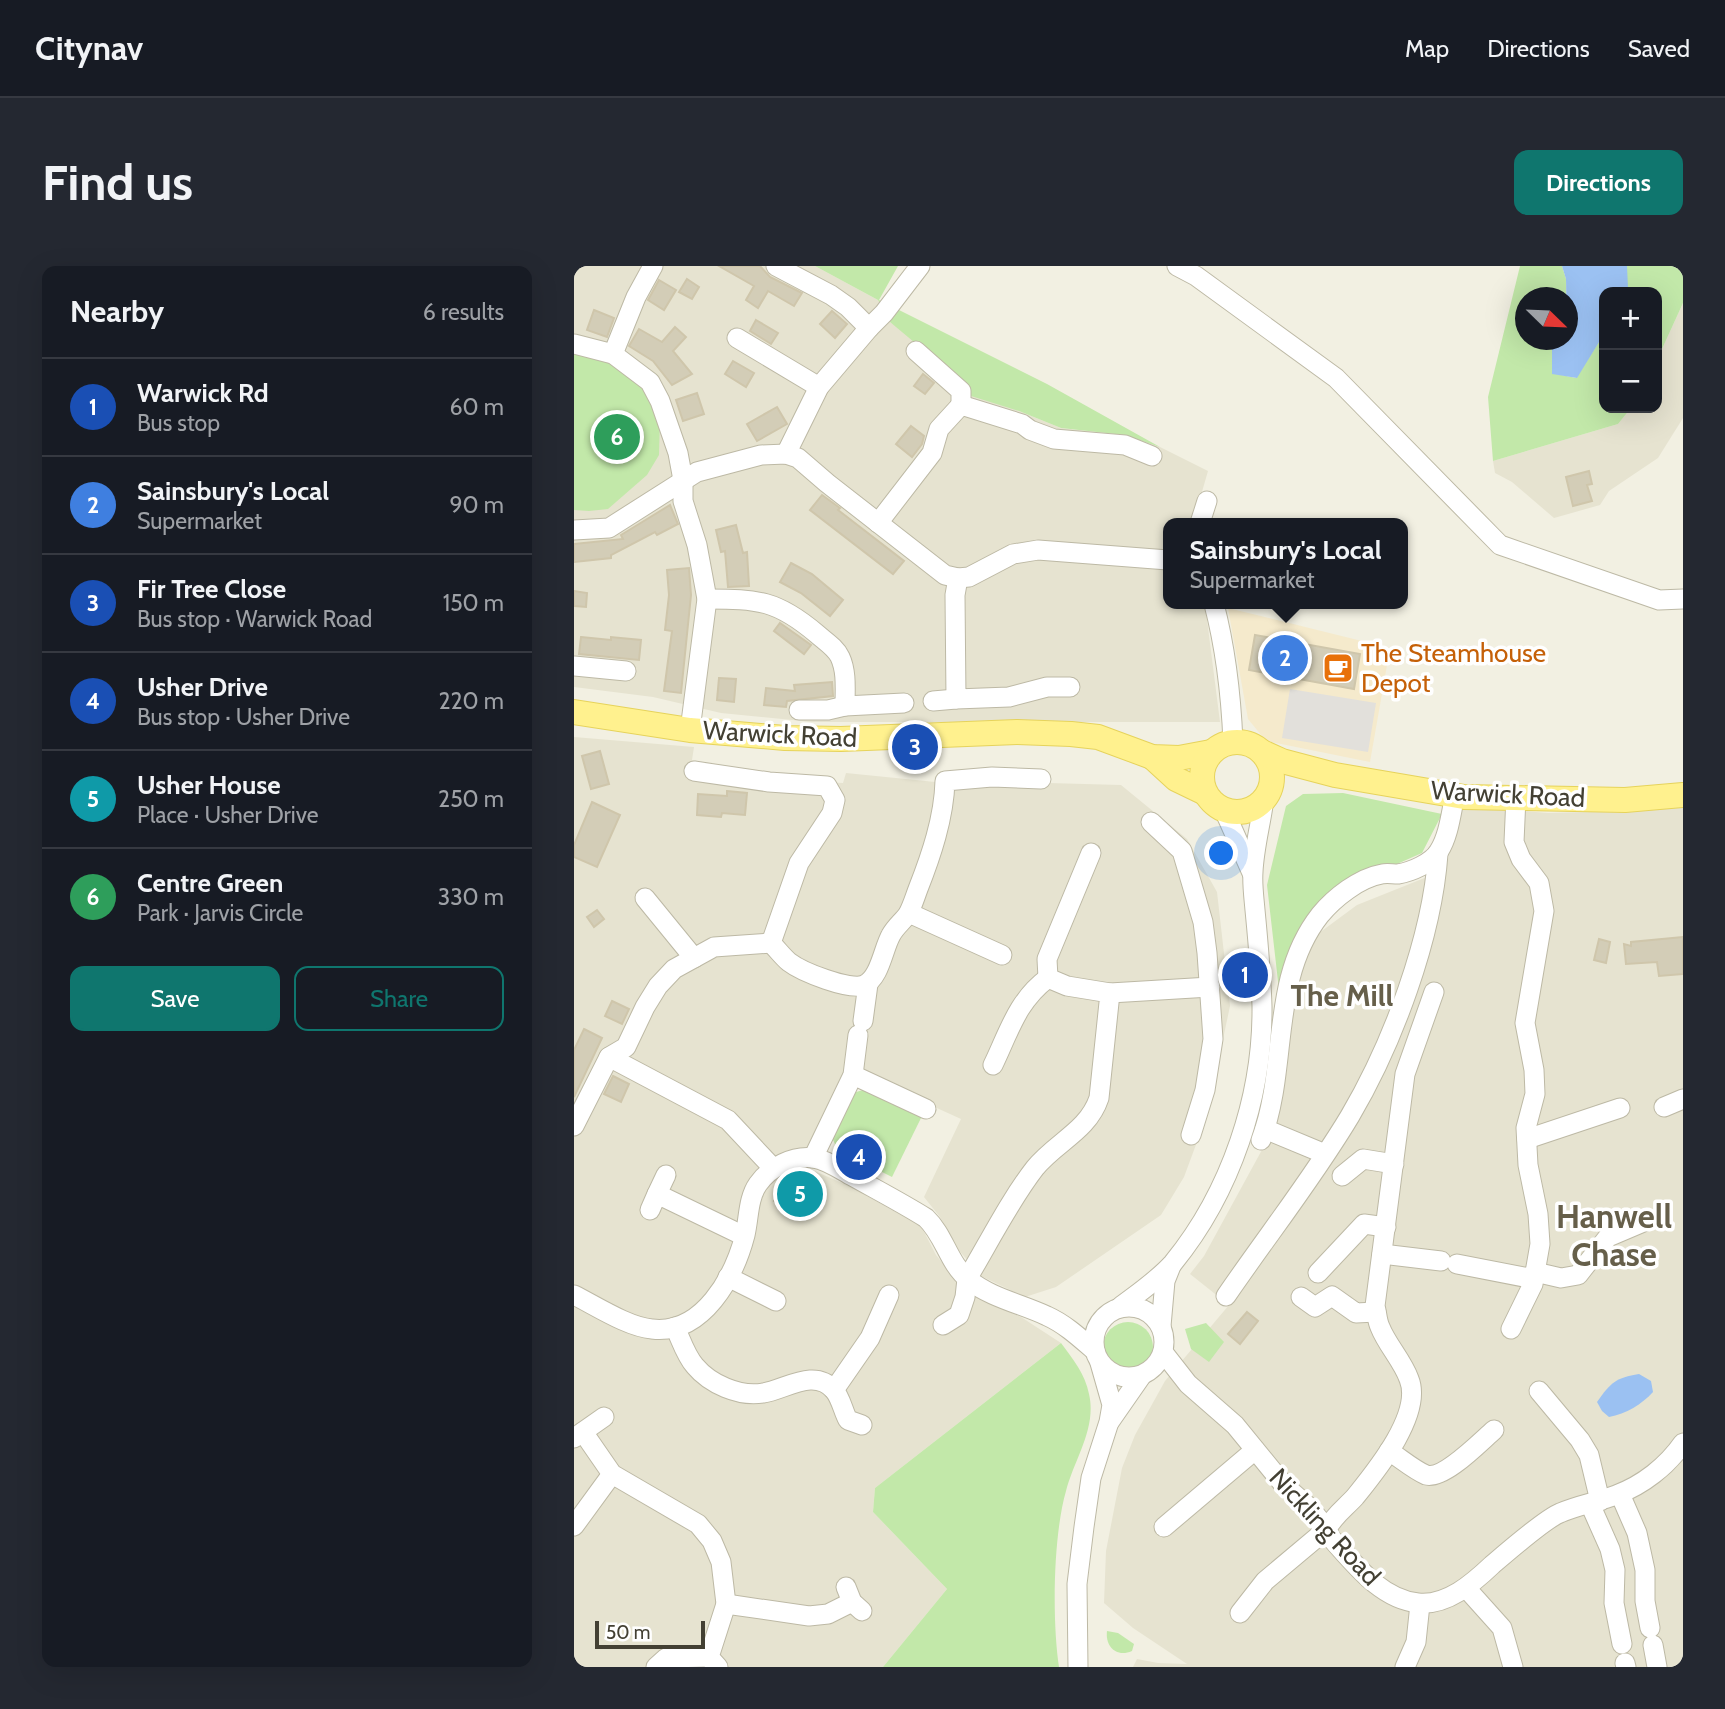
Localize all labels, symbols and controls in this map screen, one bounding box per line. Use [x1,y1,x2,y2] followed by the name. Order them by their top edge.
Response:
[35,28,143,68] text: Citynav
[1405,34,1449,63] text: Map
[1487,34,1590,63] text: Directions
[1628,34,1690,63] text: Saved
[1514,150,1683,215] button: Directions
[42,153,193,212] text: Find us
[1515,287,1578,350] north arrow
[1599,287,1662,413] map controls
[1599,287,1662,350] button: +
[70,293,164,330] text: Nearby
[423,298,504,326] text: 6 results
[1599,350,1662,413] button: −
[137,377,269,409] text: Warwick Rd
[89,393,97,421] text: 1
[450,393,504,421] text: 60 m
[137,409,220,437] text: Bus stop
[594,411,640,463] pin: 6
[137,475,329,507] text: Sainsbury's Local
[87,491,99,519] text: 2
[450,491,504,519] text: 90 m
[137,507,262,535] text: Supermarket
[1163,518,1408,609] popup
[1190,534,1381,566] text: Sainsbury's Local
[1190,566,1315,594] text: Supermarket
[137,573,286,605] text: Fir Tree Close
[87,589,99,617] text: 3
[443,589,504,617] text: 150 m
[137,605,372,633] text: Bus stop · Warwick Road
[1262,632,1308,684] pin: 2
[1361,637,1546,699] place label: The Steamhouse Depot
[1321,651,1355,685] cafe icon: The Steamhouse Depot
[137,671,268,703] text: Usher Drive
[86,687,100,715] text: 4
[438,687,504,715] text: 220 m
[137,703,350,731] text: Bus stop · Usher Drive
[702,714,858,754] street label: Warwick Road
[892,721,938,773] pin: 3
[137,769,281,801] text: Usher House
[1430,774,1586,814] street label: Warwick Road
[87,785,99,813] text: 5
[438,785,504,813] text: 250 m
[137,801,319,829] text: Place · Usher Drive
[1204,836,1238,870] your location
[137,867,283,899] text: Centre Green
[87,883,99,911] text: 6
[438,883,504,911] text: 330 m
[137,899,303,927] text: Park · Jarvis Circle
[1222,949,1268,1001] pin: 1
[70,966,280,1031] button: Save
[294,966,504,1031] button: Share
[1291,977,1394,1014] district label: The Mill
[836,1131,882,1183] pin: 4
[777,1168,823,1220] pin: 5
[1556,1196,1672,1274] district label: Hanwell Chase
[1263,1462,1387,1592] street label: Nickling Road
[595,1618,705,1650] scale bar
[606,1621,650,1644] text: 50 m

